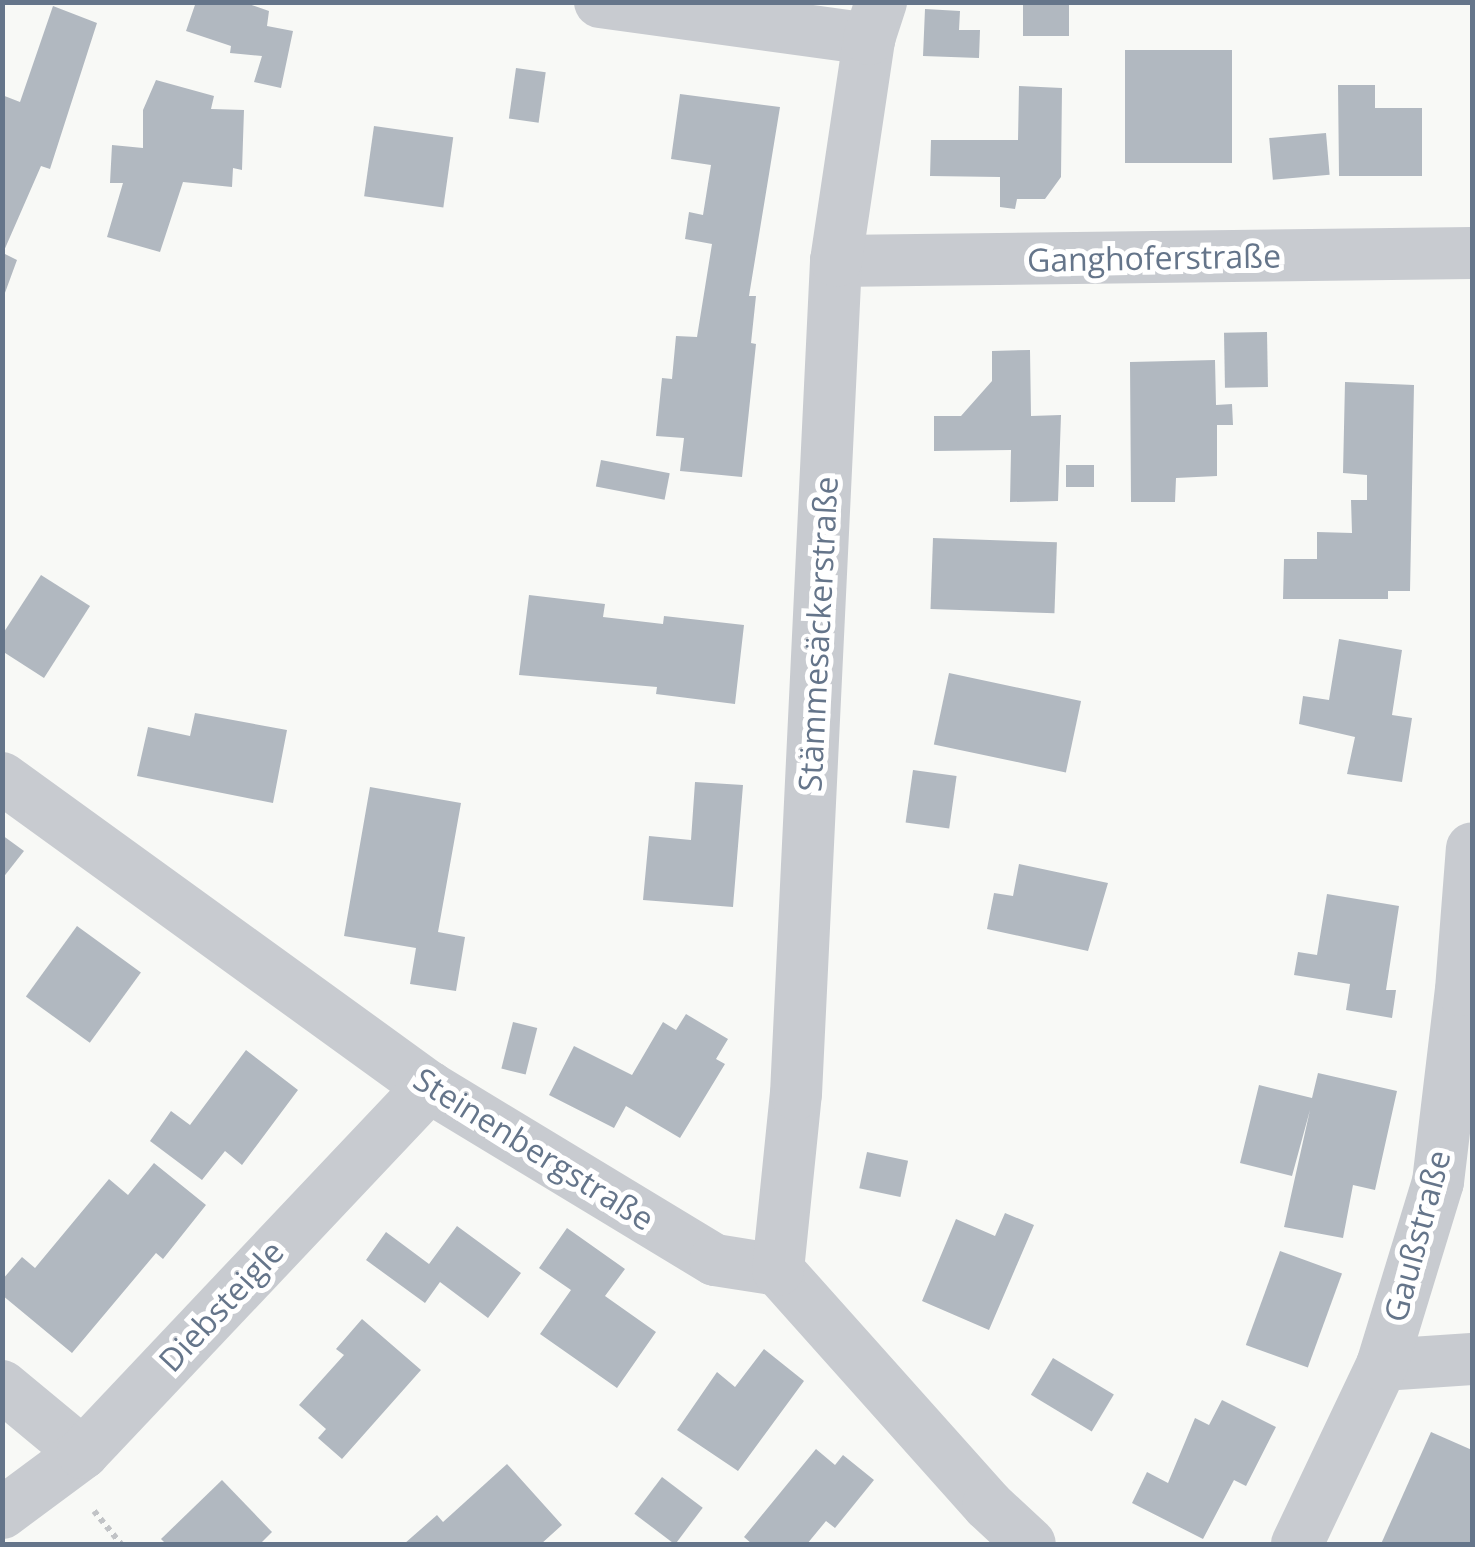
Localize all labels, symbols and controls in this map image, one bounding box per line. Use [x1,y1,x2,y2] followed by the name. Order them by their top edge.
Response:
[1027,237,1281,279] street label: Ganghoferstraße
[791,475,845,793] street label: Stämmesäckerstraße
[407,1060,661,1238] street label: Steinenbergstraße
[1376,1146,1458,1326] street label: Gaußstraße
[151,1233,291,1379] street label: Diebsteigle

